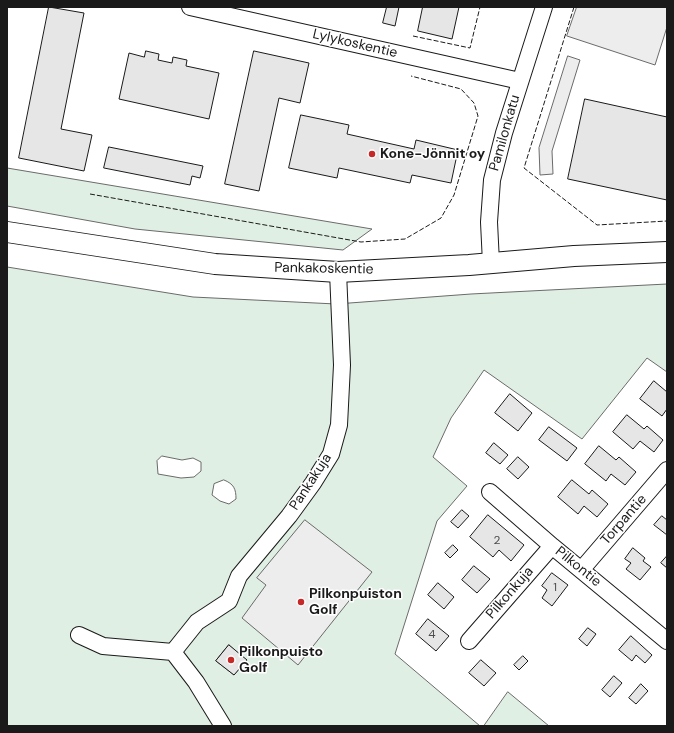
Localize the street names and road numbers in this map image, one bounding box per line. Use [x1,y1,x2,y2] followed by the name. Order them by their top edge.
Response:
[311,26,399,62] street label: Lylykoskentie
[486,93,524,173] street label: Pamilonkatu
[274,260,374,278] street label: Pankakoskentie
[286,451,336,513] street label: Pankakuja
[598,491,650,549] street label: Torpantie
[552,543,604,591] street label: Pilkontie
[483,563,537,623] street label: Pilkonkuja

